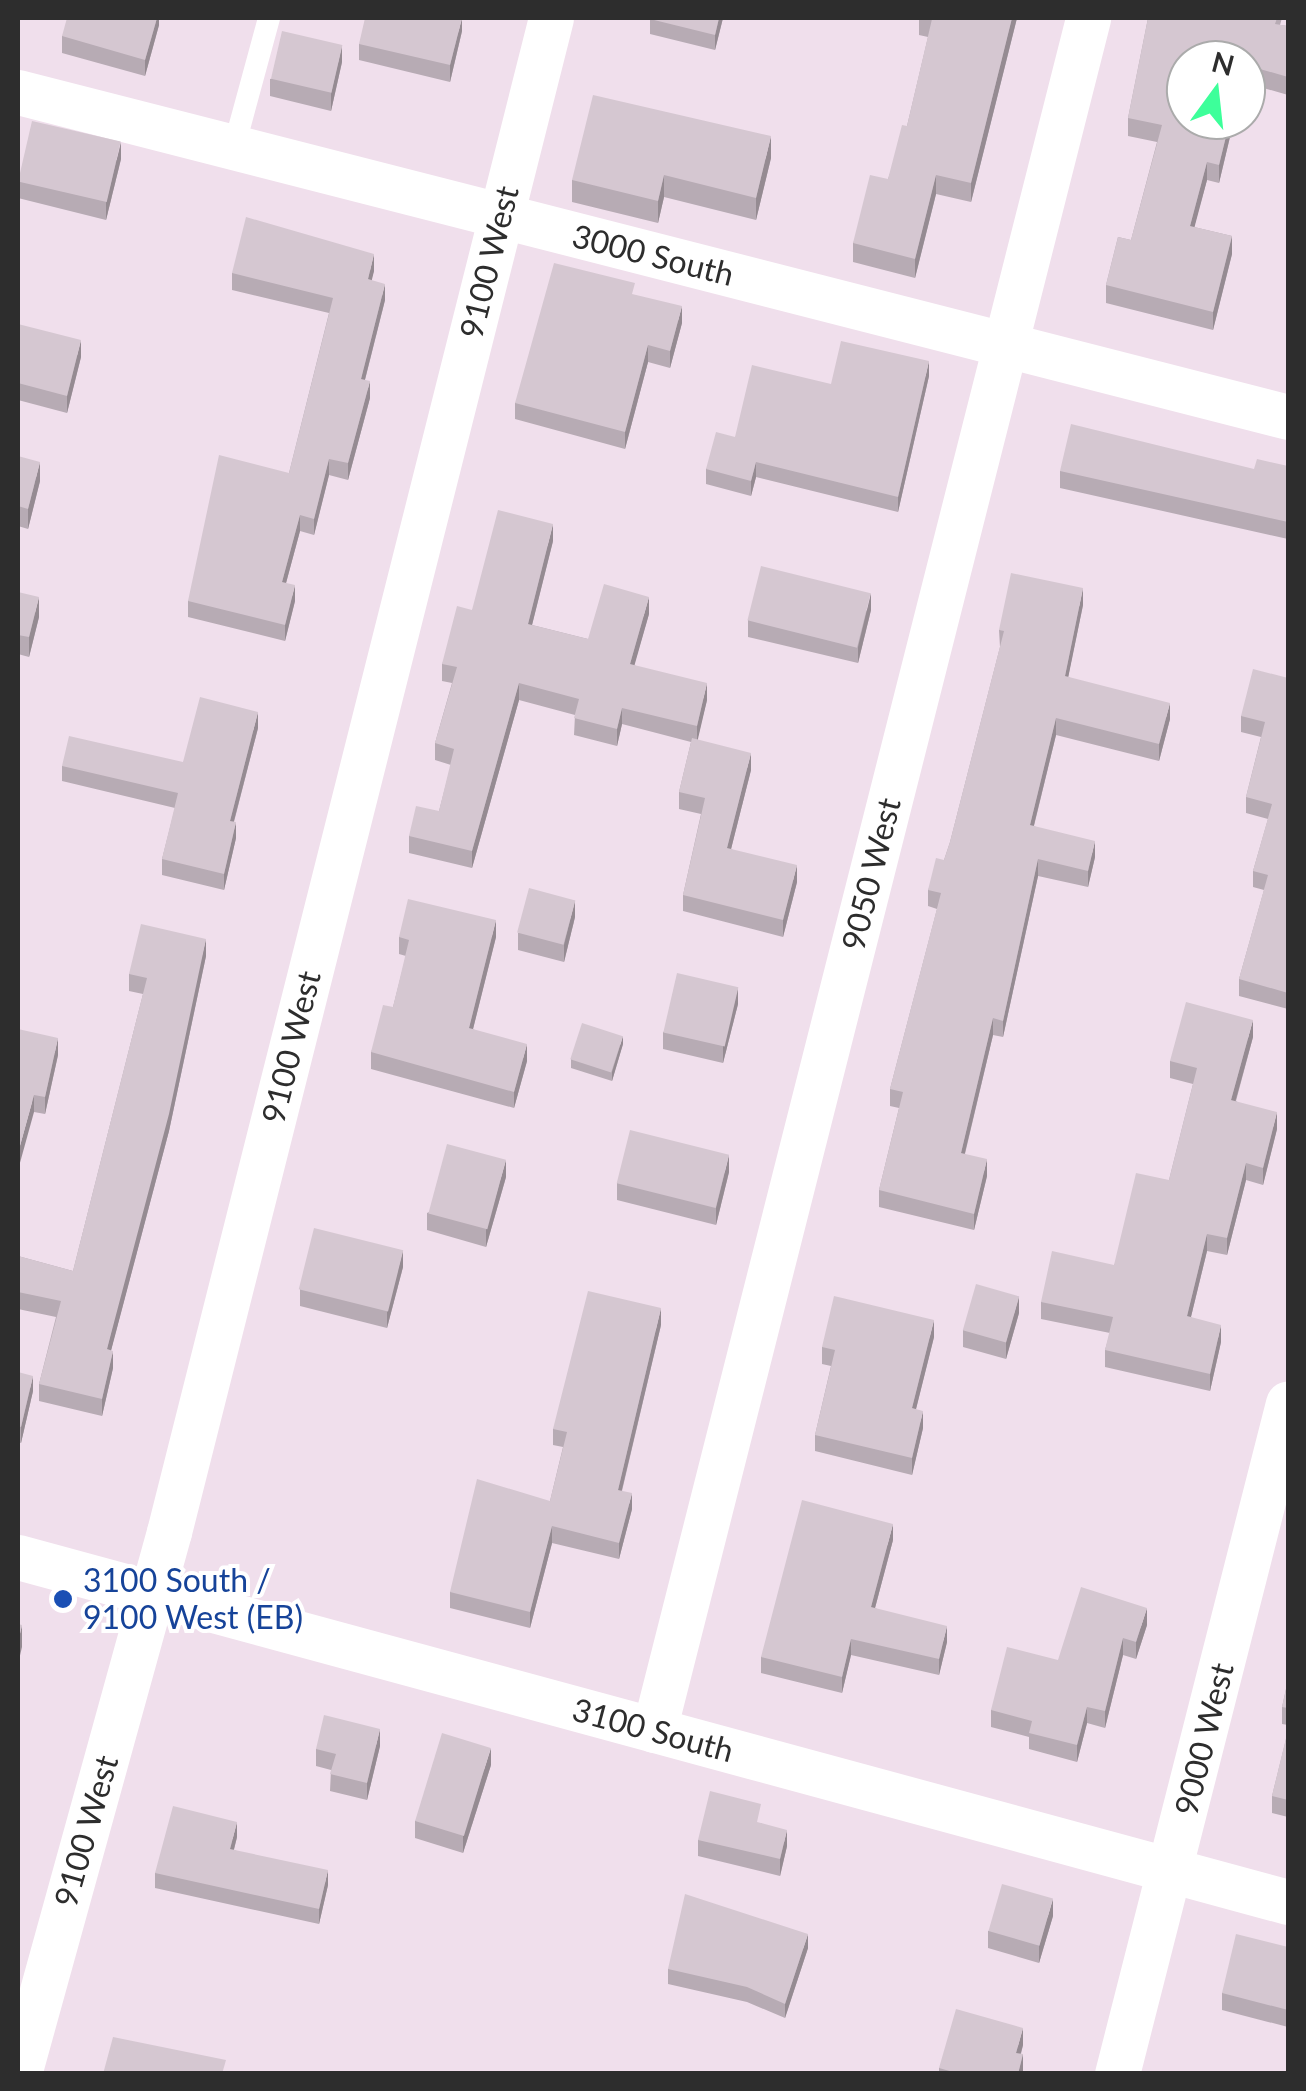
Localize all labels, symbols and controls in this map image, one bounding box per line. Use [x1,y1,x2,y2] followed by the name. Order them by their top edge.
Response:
[1166,40,1266,140] north arrow
[1208,44,1238,82] text: N
[452,182,526,342] street label: 9100 West
[568,216,738,294] street label: 3000 South
[834,794,908,954] street label: 9050 West
[254,967,328,1127] street label: 9100 West
[83,1562,303,1637] place label: 3100 South / 9100 West (EB)
[52,1588,74,1610] marker: 3100 South / 9100 West (EB)
[1167,1659,1241,1819] street label: 9000 West
[568,1690,738,1770] street label: 3100 South
[46,1751,126,1911] street label: 9100 West

